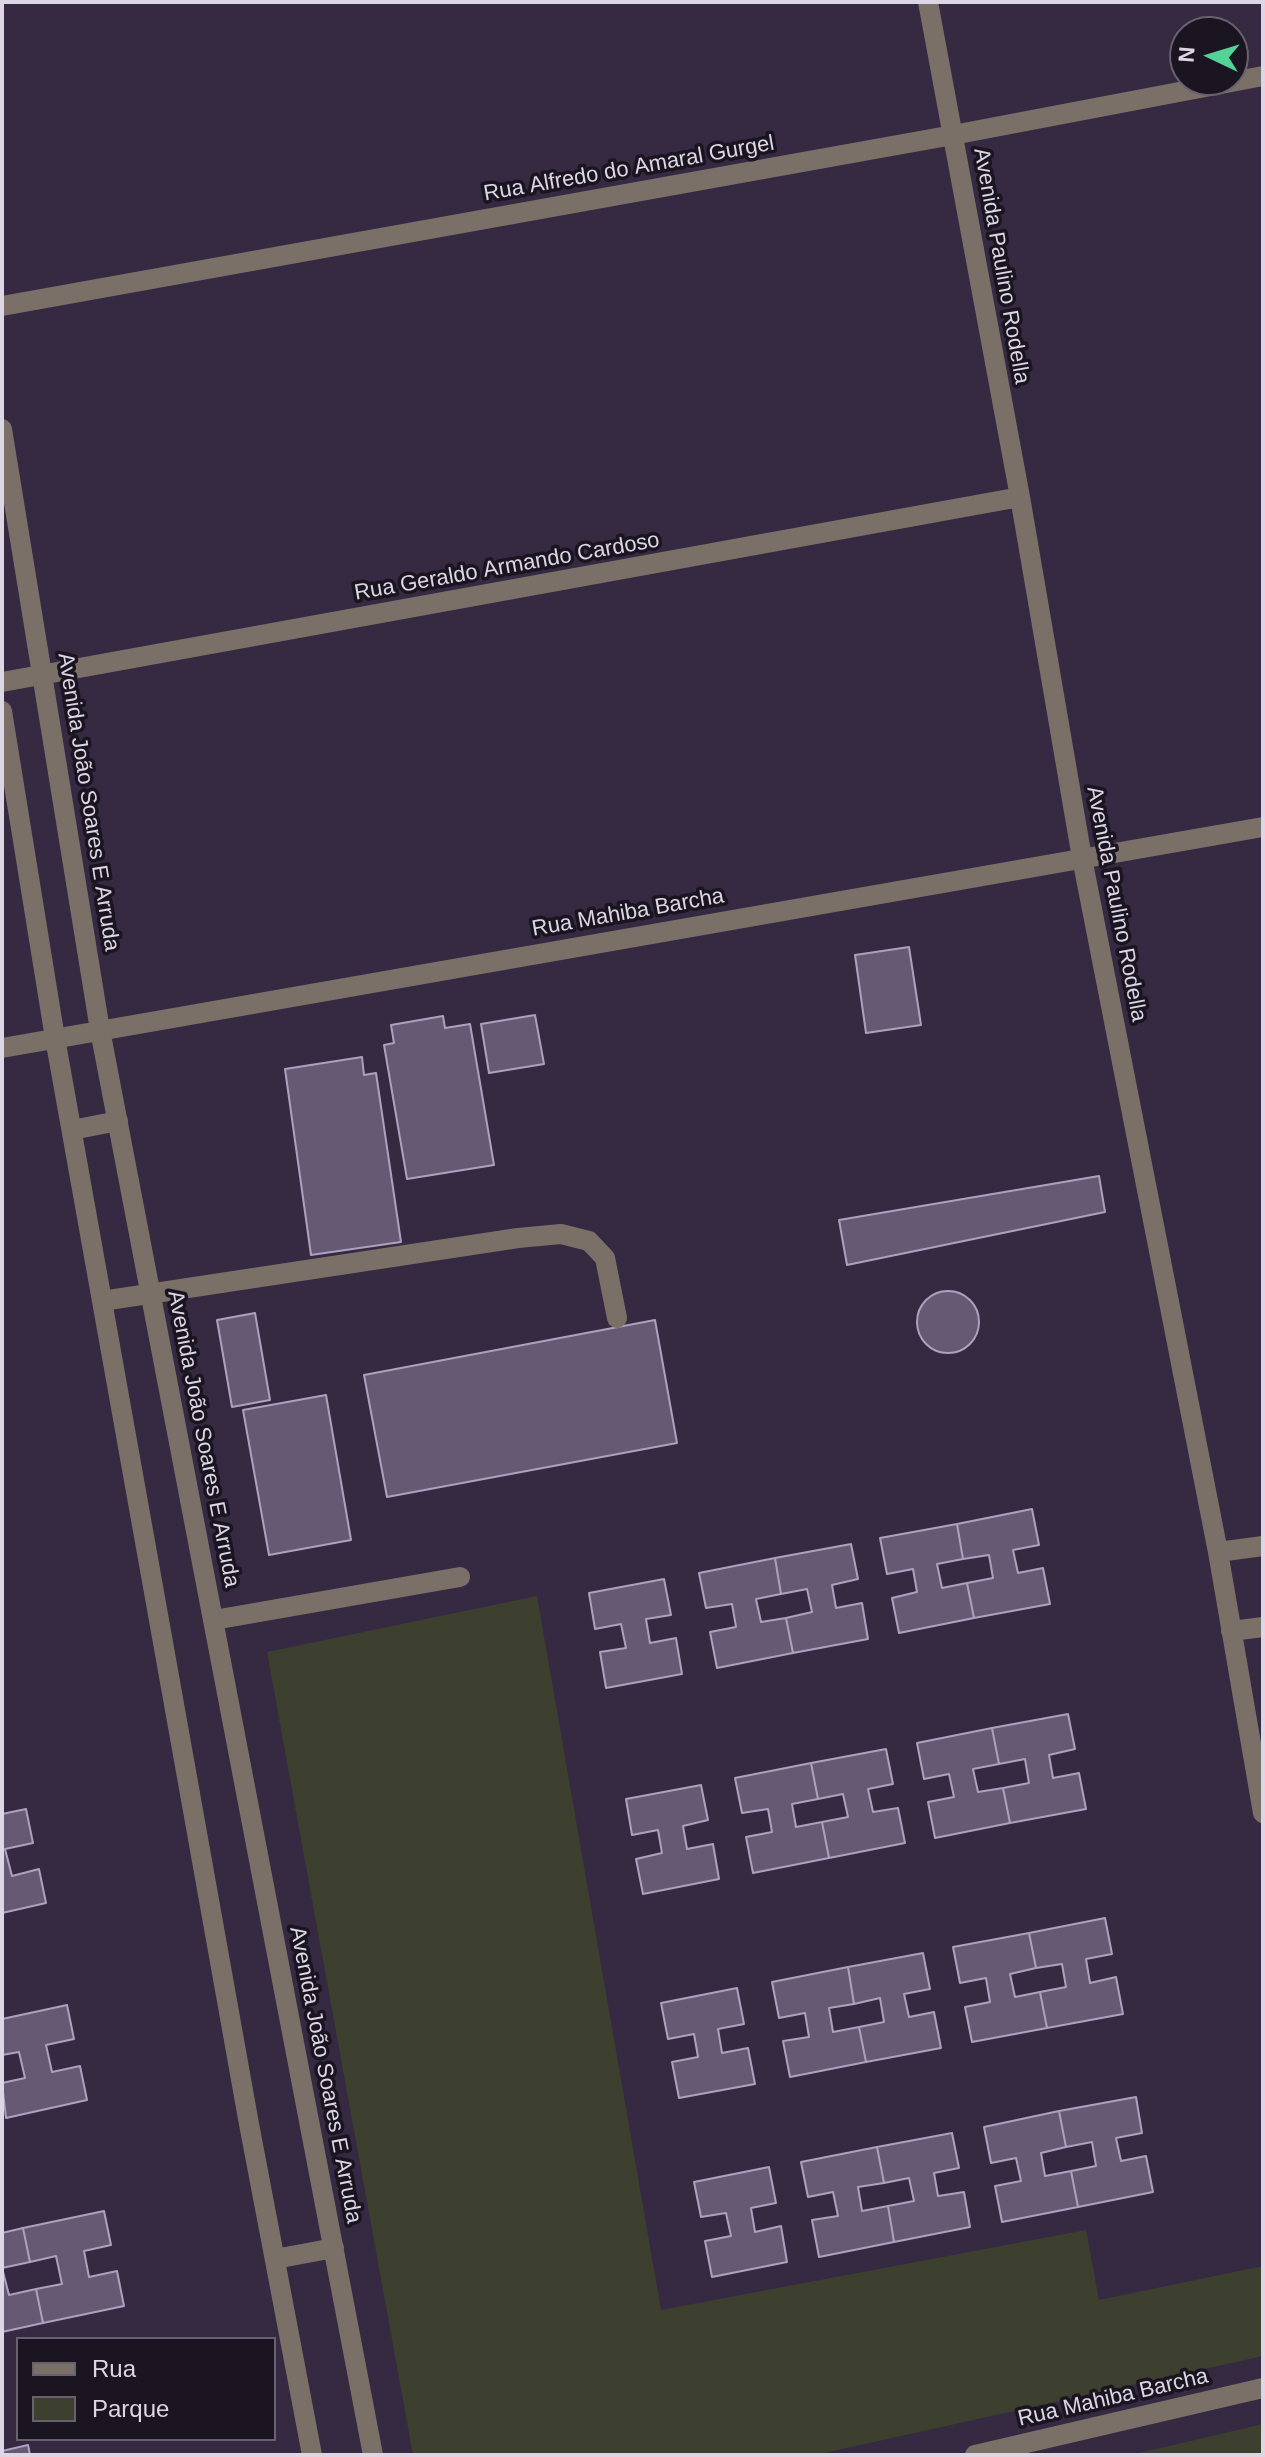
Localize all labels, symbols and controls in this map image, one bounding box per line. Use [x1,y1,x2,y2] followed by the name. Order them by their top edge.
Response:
[1169,16,1249,96] north arrow
[1174,46,1200,63] text: N
[482,130,776,208] street label: Rua Alfredo do Amaral Gurgel
[967,146,1035,386] street label: Avenida Paulino Rodella
[352,527,662,607] street label: Rua Geraldo Armando Cardoso
[51,651,125,953] street label: Avenida João Soares E Arruda
[1080,784,1152,1024] street label: Avenida Paulino Rodella
[530,883,726,943] street label: Rua Mahiba Barcha
[161,1288,245,1590] street label: Avenida João Soares E Arruda
[283,1924,367,2226] street label: Avenida João Soares E Arruda
[16,2337,276,2441] legend
[92,2355,136,2382] text: Rua
[1015,2363,1211,2433] street label: Rua Mahiba Barcha
[92,2395,169,2422] text: Parque

